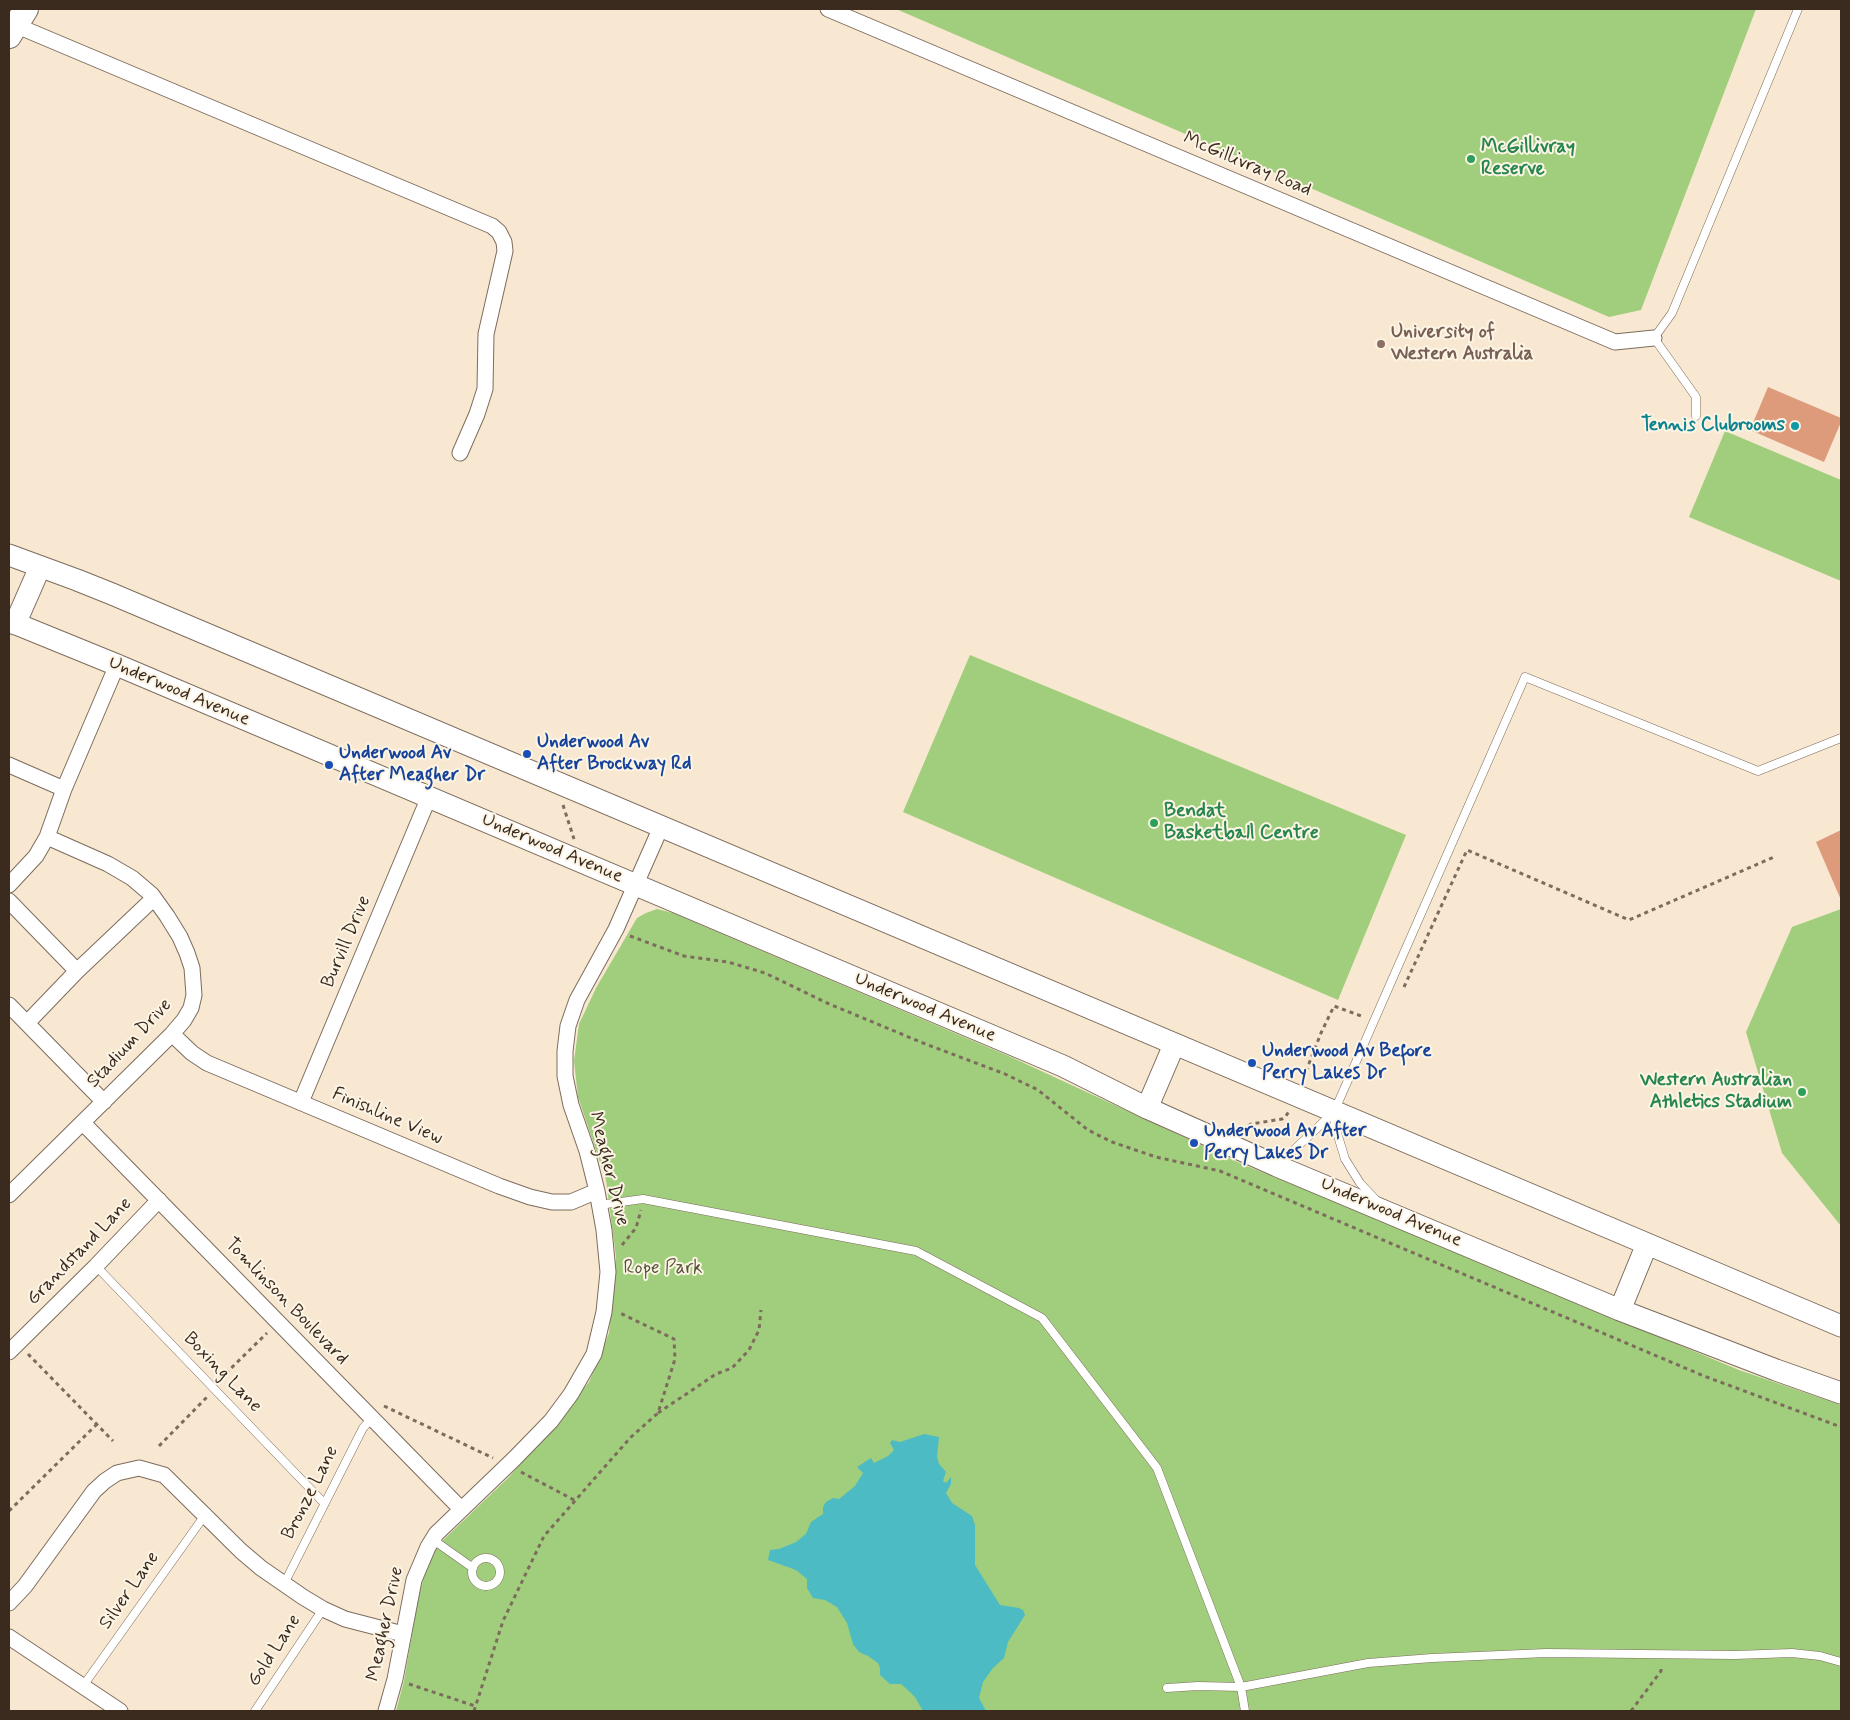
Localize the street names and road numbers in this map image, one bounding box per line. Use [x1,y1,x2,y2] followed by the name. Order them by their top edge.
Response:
[1179,128,1315,202] street label: McGillivray Road
[105,652,253,732] street label: Underwood Avenue
[478,809,626,889] street label: Underwood Avenue
[317,893,377,991] street label: Burvill Drive
[851,968,999,1048] street label: Underwood Avenue
[83,995,177,1093] street label: Stadium Drive
[328,1083,446,1151] street label: Finishline View
[583,1110,633,1228] street label: Meagher Drive
[1317,1173,1465,1253] street label: Underwood Avenue
[23,1193,137,1311] street label: Grandstand Lane
[219,1234,353,1370] street label: Tomlinson Boulevard
[178,1328,266,1418] street label: Boxing Lane
[278,1442,344,1544] street label: Bronze Lane
[95,1548,165,1634] street label: Silver Lane
[363,1565,409,1683] street label: Meagher Drive
[243,1611,307,1691] street label: Gold Lane

